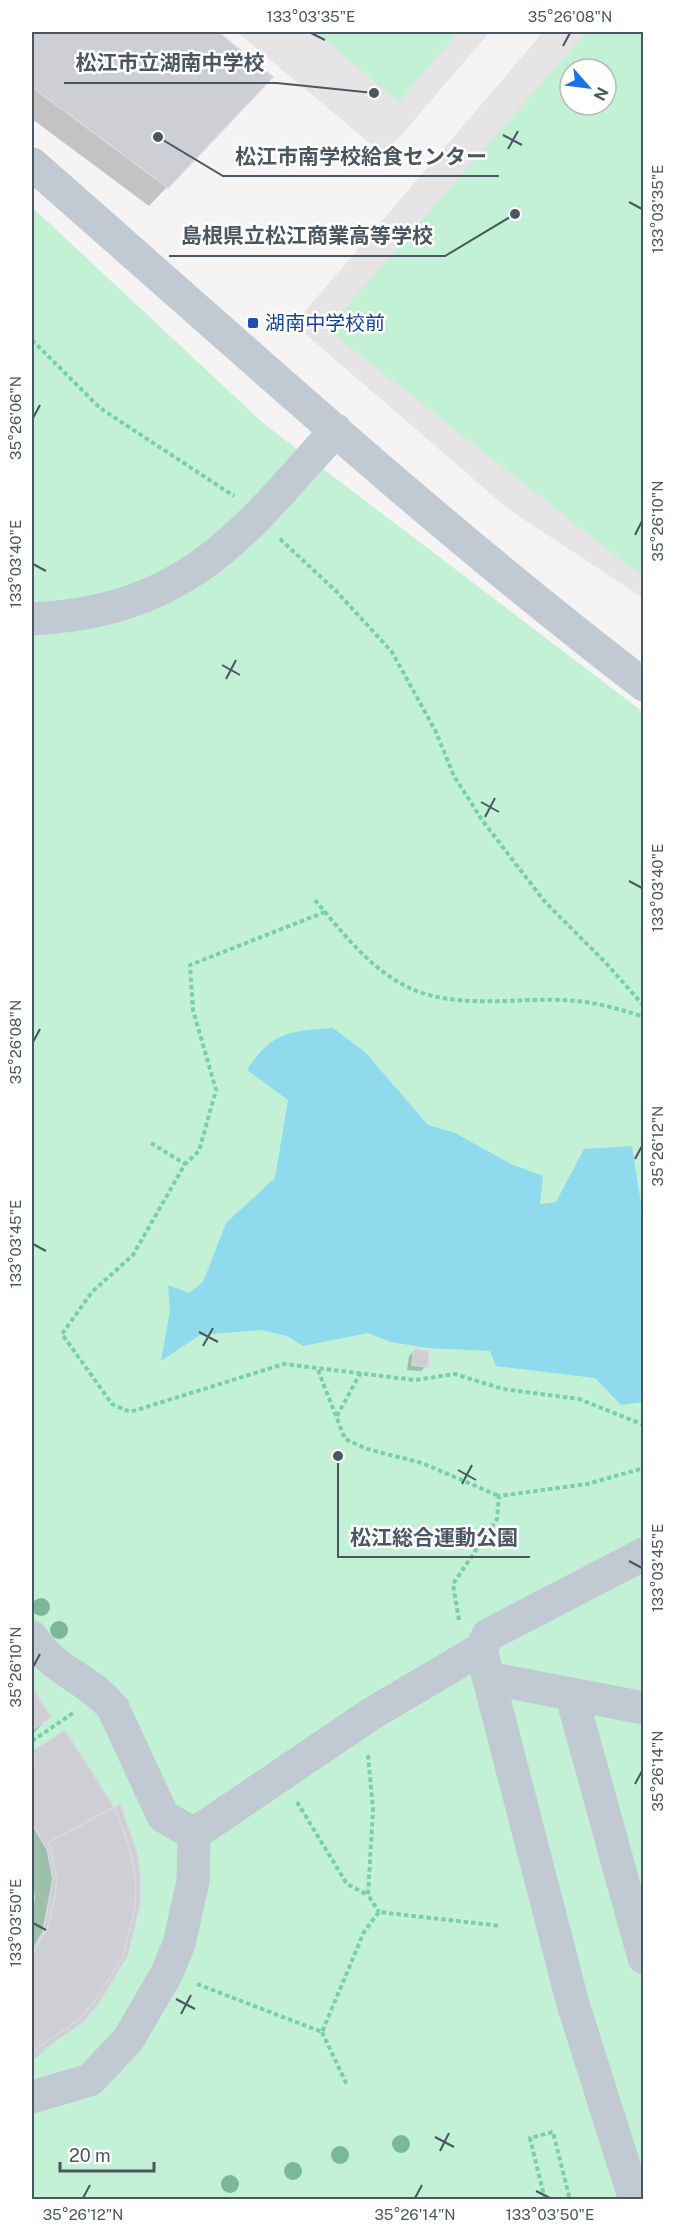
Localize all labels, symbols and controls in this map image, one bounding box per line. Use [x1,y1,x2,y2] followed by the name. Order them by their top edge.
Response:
[267,8,355,25] text: 133°03'35"E
[528,8,612,25] text: 35°26'08"N
[64,44,277,83] callout: 松江市立湖南中学校
[76,50,265,75] text: 松江市立湖南中学校
[558,57,618,117] north arrow
[589,84,612,104] text: N
[223,137,499,176] callout: 松江市南学校給食センター
[235,144,487,169] text: 松江市南学校給食センター
[649,165,666,253] text: 133°03'35"E
[169,217,445,256] callout: 島根県立松江商業高等学校
[181,223,433,248] text: 島根県立松江商業高等学校
[265,311,385,335] place label: 湖南中学校前
[246,316,260,330] marker: 湖南中学校前
[7,376,24,460] text: 35°26'06"N
[649,481,666,561] text: 35°26'10"N
[7,520,24,608] text: 133°03'40"E
[649,844,666,932] text: 133°03'40"E
[7,1000,24,1084] text: 35°26'08"N
[649,1106,666,1186] text: 35°26'12"N
[7,1200,24,1288] text: 133°03'45"E
[338,1518,530,1557] callout: 松江総合運動公園
[649,1524,666,1612] text: 133°03'45"E
[350,1525,518,1550] text: 松江総合運動公園
[7,1627,24,1707] text: 35°26'10"N
[649,1730,666,1812] text: 35°26'14"N
[7,1879,24,1967] text: 133°03'50"E
[60,2135,154,2173] scale bar
[69,2145,111,2166] text: 20 m
[43,2206,123,2223] text: 35°26'12"N
[374,2206,456,2223] text: 35°26'14"N
[506,2206,594,2223] text: 133°03'50"E

